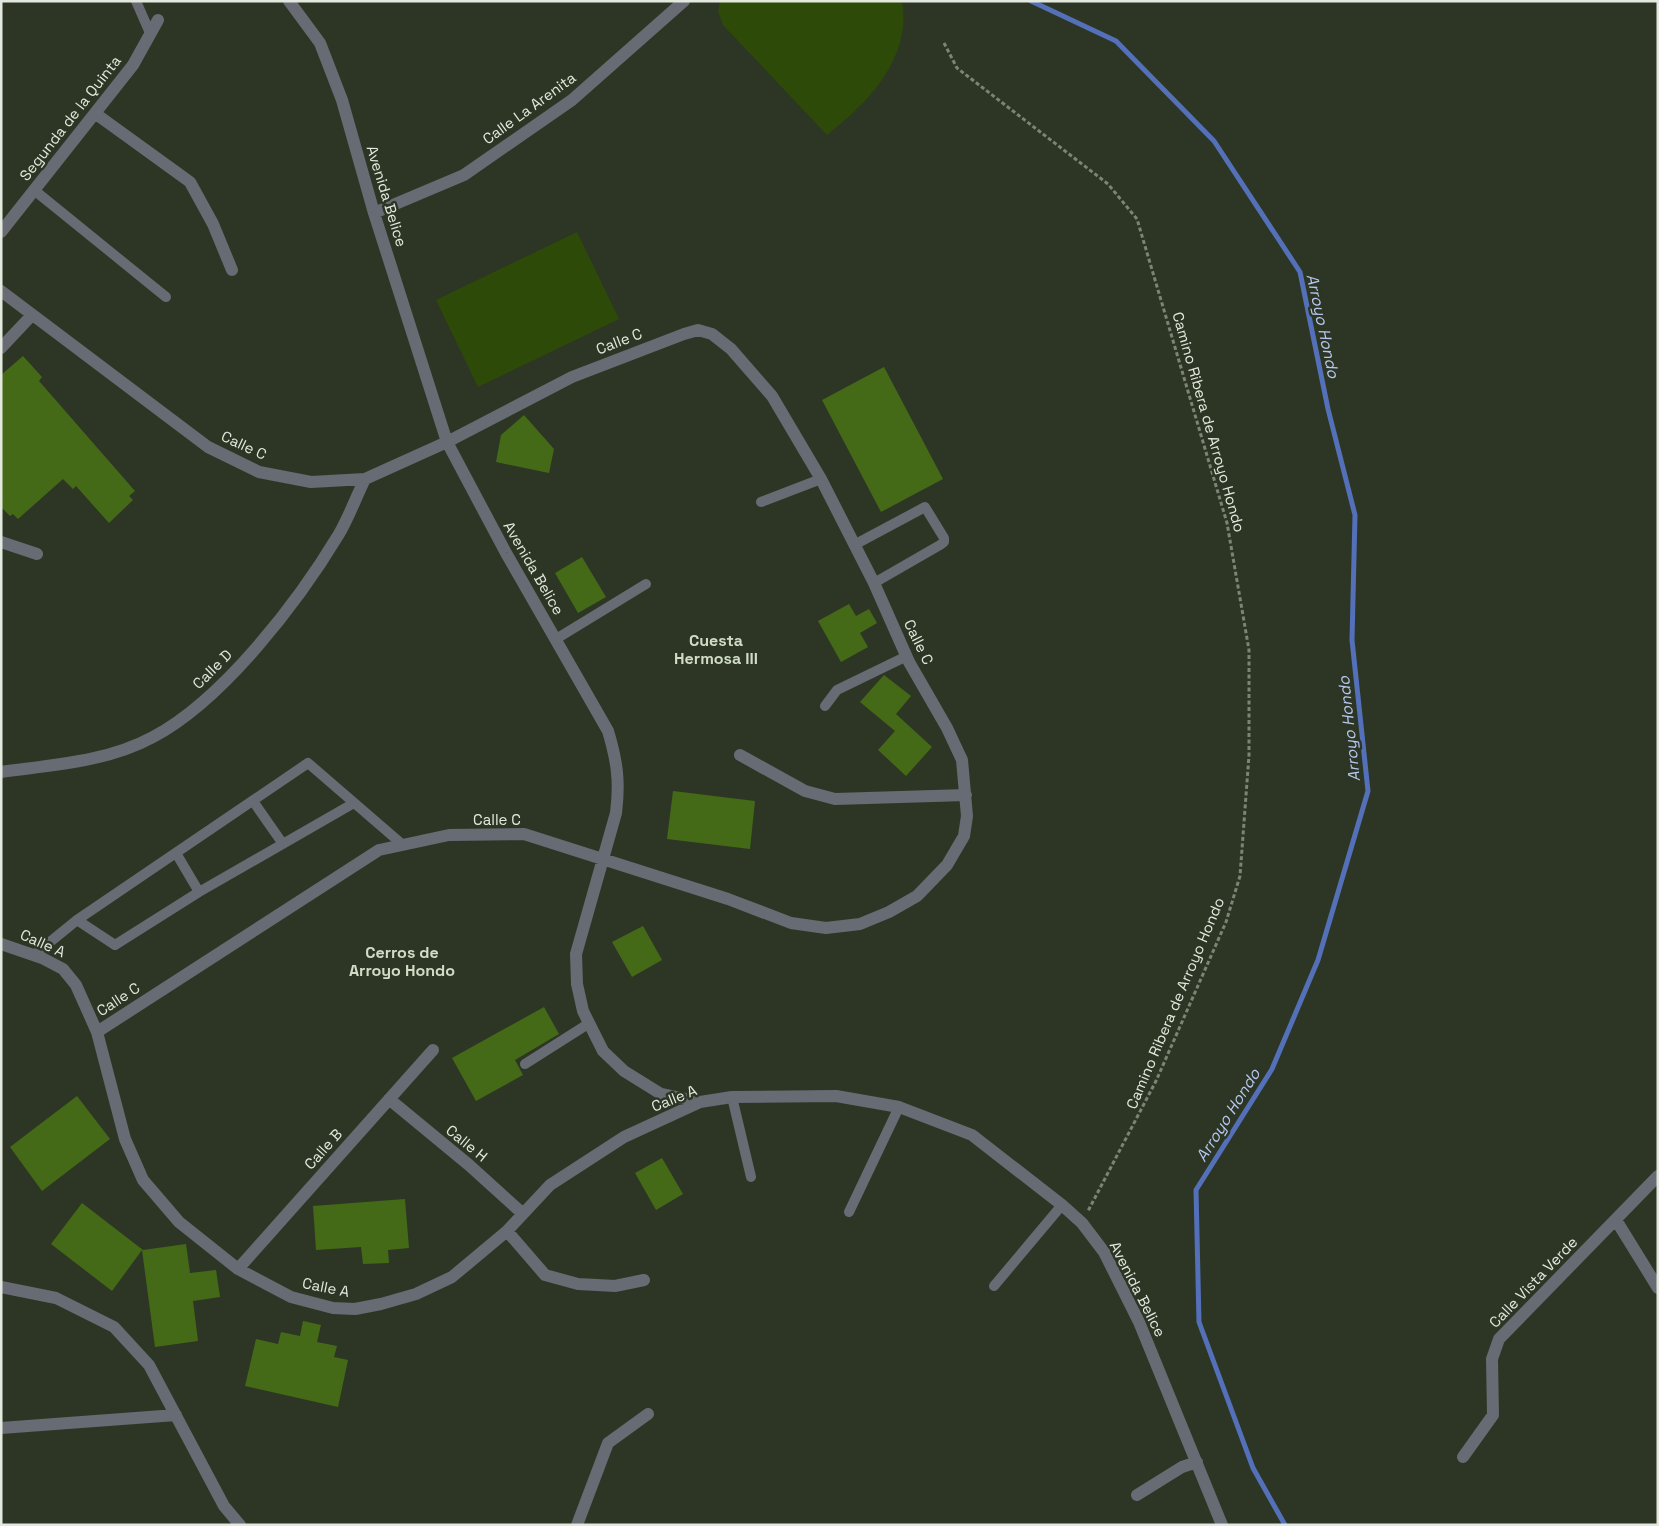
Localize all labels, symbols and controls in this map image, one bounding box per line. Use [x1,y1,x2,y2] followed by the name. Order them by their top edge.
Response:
[15,51,125,185] street label: Segunda de la Quinta
[479,68,580,148] street label: Calle La Arenita
[363,143,411,249] street label: Avenida Belice
[1302,272,1345,381] water label: Arroyo Hondo
[1168,310,1250,534] street label: Camino Ribera de Arroyo Hondo
[593,324,645,358] street label: Calle C
[218,426,270,464] street label: Calle C
[500,518,568,618] street label: Avenida Belice
[900,616,938,668] street label: Calle C
[674,630,758,669] district label: Cuesta Hermosa III
[188,645,236,693] street label: Calle D
[1333,674,1365,783] water label: Arroyo Hondo
[473,810,521,829] street label: Calle C
[1122,894,1228,1112] street label: Camino Ribera de Arroyo Hondo
[17,925,69,962] street label: Calle A
[349,942,455,981] district label: Cerros de Arroyo Hondo
[93,978,143,1020] street label: Calle C
[1191,1064,1266,1165] water label: Arroyo Hondo
[648,1080,700,1116] street label: Calle A
[442,1120,492,1166] street label: Calle H
[300,1125,346,1173] street label: Calle B
[1485,1232,1581,1332] street label: Calle Vista Verde
[1106,1238,1170,1340] street label: Avenida Belice
[301,1273,352,1301] street label: Calle A

